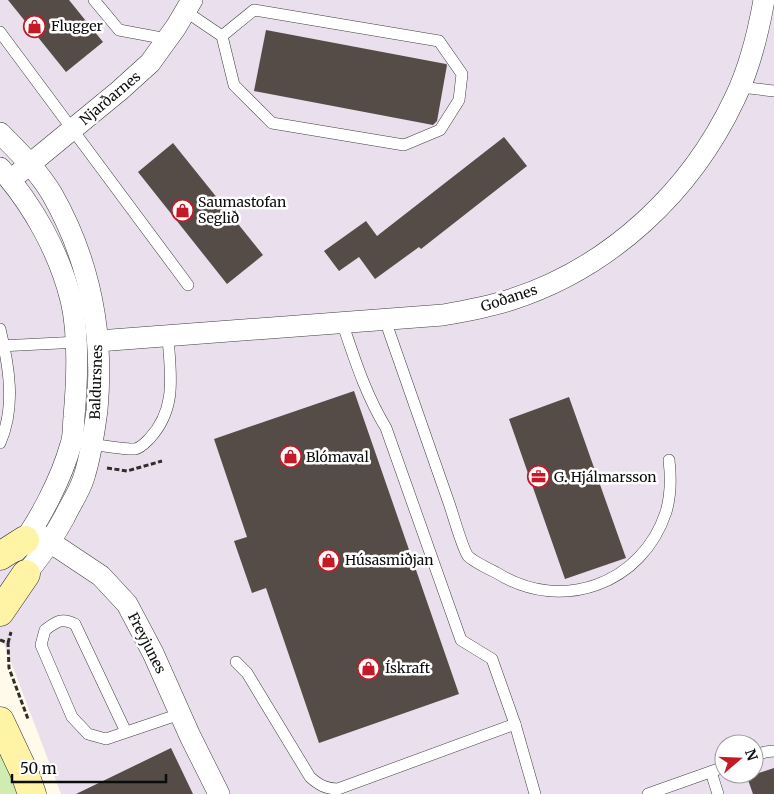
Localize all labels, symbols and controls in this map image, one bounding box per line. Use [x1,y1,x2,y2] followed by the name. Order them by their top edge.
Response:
[23,14,47,38] shop icon: Flugger
[51,17,103,35] place label: Flugger
[76,67,144,129] street label: Njarðarnes
[198,193,286,227] place label: Saumastofan Seglið
[170,198,194,222] shop icon: Saumastofan Seglið
[478,280,540,316] street label: Goðanes
[86,344,106,420] street label: Baldursnes
[278,445,302,469] shop icon: Blómaval
[306,448,369,466] place label: Blómaval
[526,465,550,489] office icon: G. Hjálmarsson
[554,468,657,486] place label: G. Hjálmarsson
[317,548,341,572] shop icon: Húsasmiðjan
[345,551,434,569] place label: Húsasmiðjan
[124,609,170,677] street label: Freyjunes
[357,656,381,680] shop icon: Ískraft
[385,659,431,677] place label: Ískraft
[714,734,764,784] north arrow
[741,747,762,763] text: N
[12,752,166,784] scale bar
[20,759,57,778] text: 50 m

